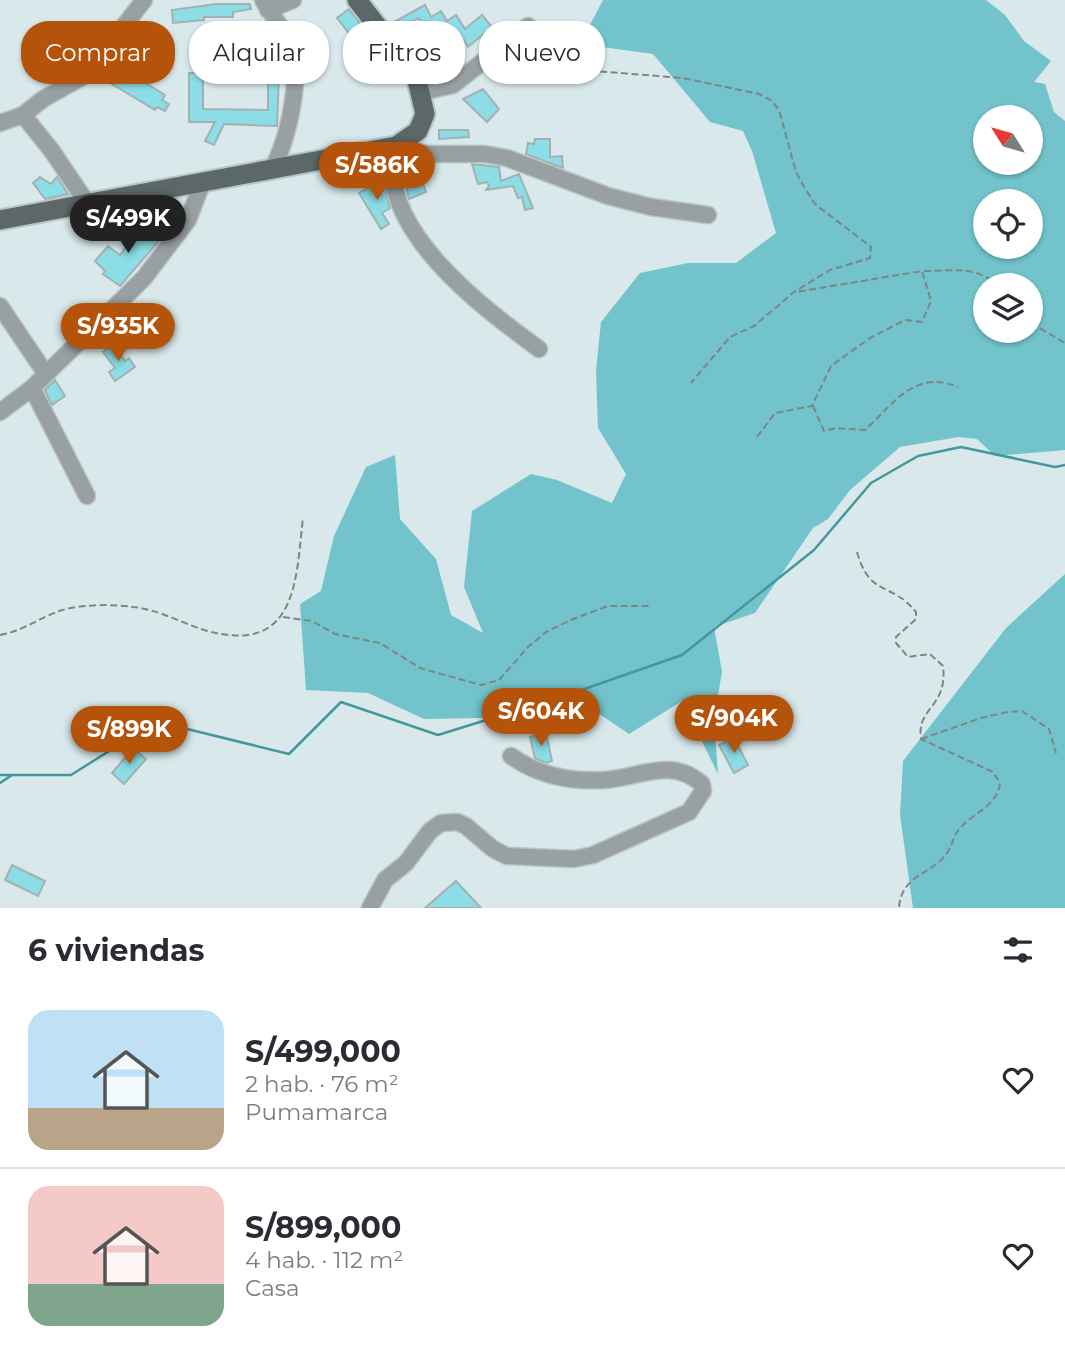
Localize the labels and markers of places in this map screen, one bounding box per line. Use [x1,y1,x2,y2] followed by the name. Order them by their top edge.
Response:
[320,142,434,202] pin: S/586K
[71,196,185,255] pin: S/499K
[61,304,175,363] pin: S/935K
[484,688,598,748] pin: S/604K
[677,696,791,755] pin: S/904K
[72,706,186,766] pin: S/899K

